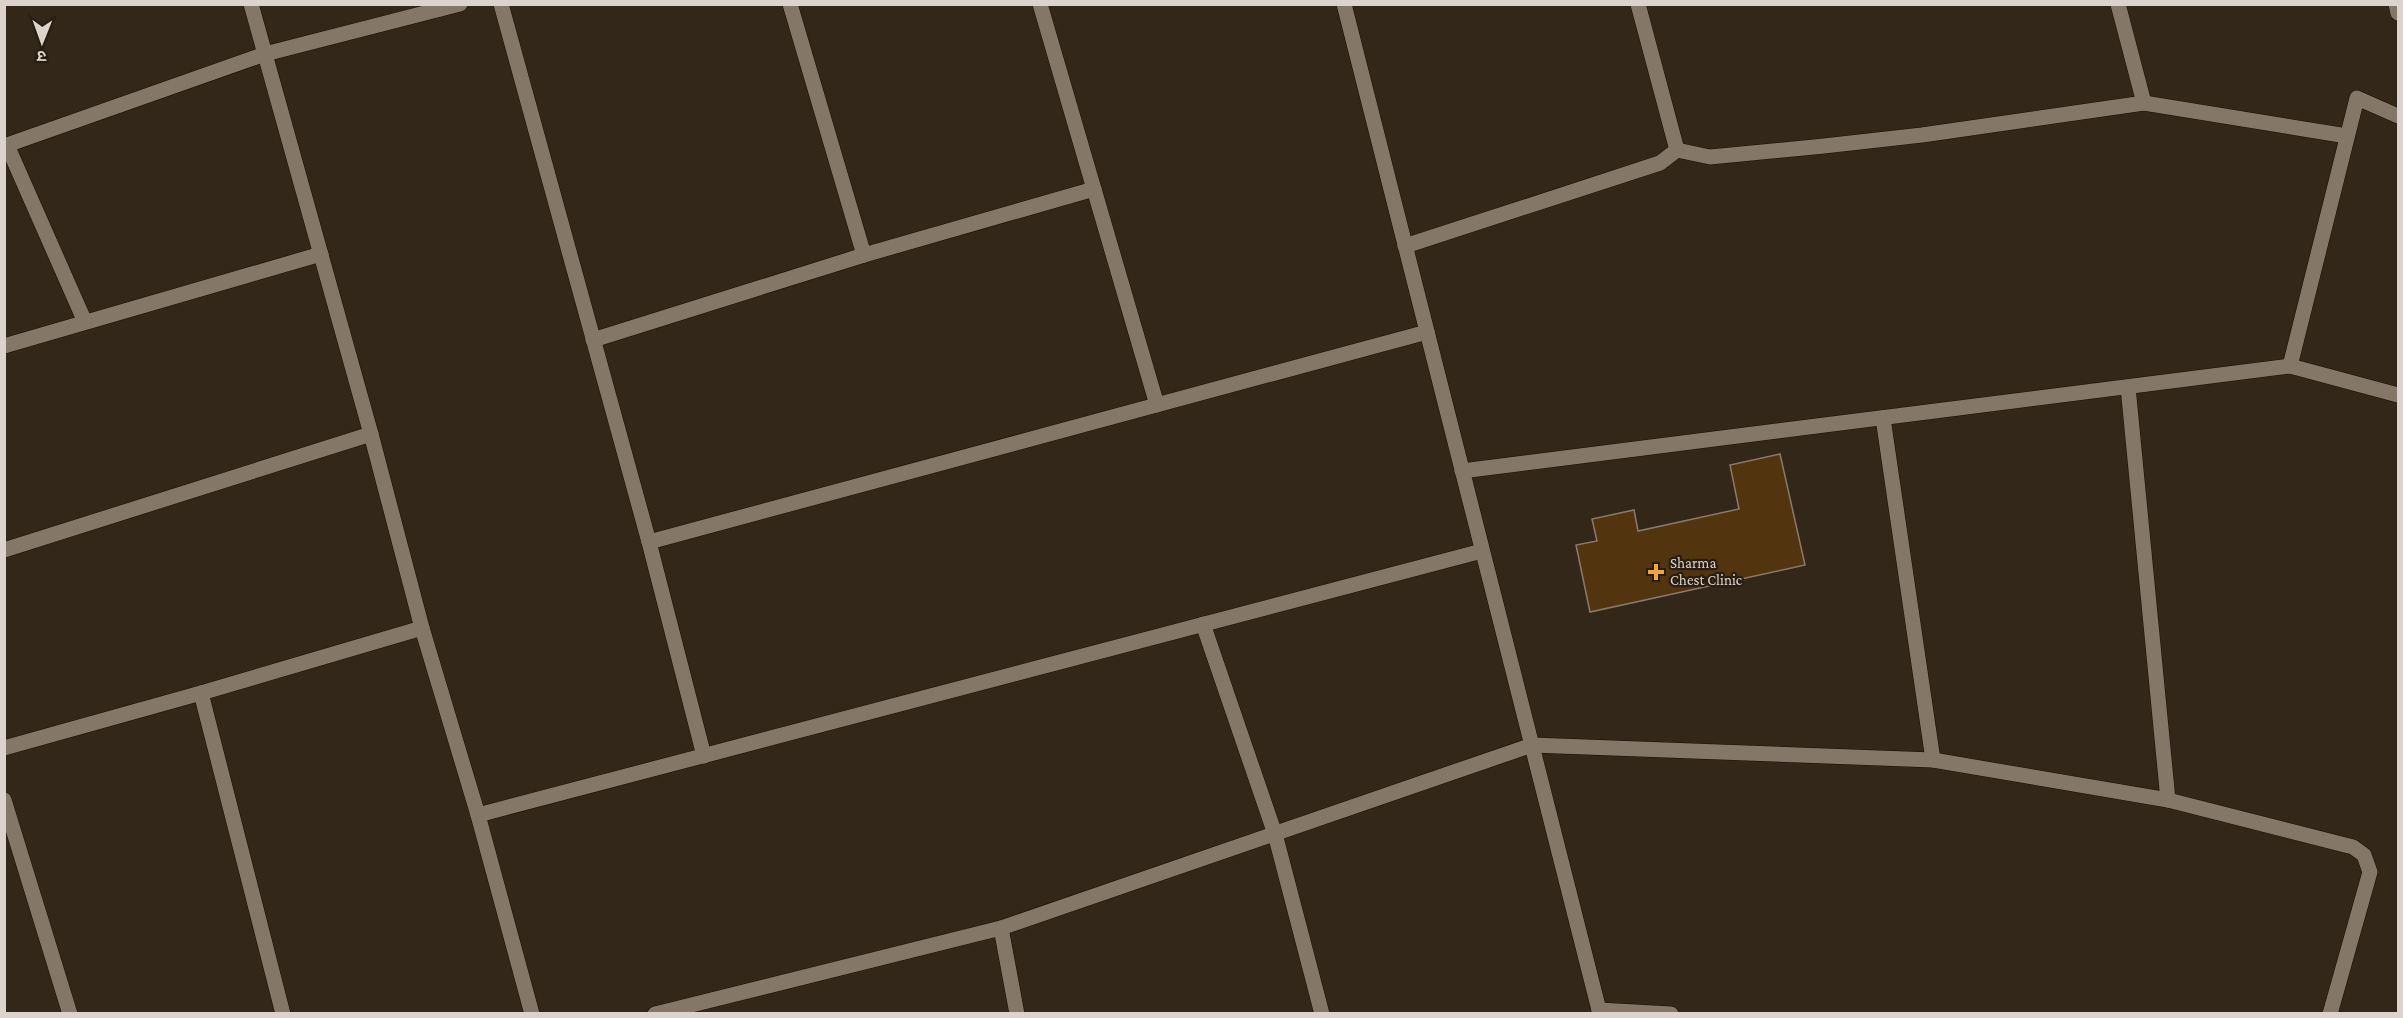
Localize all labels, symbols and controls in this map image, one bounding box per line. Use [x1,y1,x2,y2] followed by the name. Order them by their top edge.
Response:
[12,12,72,72] north arrow
[36,48,47,65] text: उ
[1670,555,1743,588] place label: Sharma Chest Clinic
[1647,563,1665,581] marker: Sharma Chest Clinic

